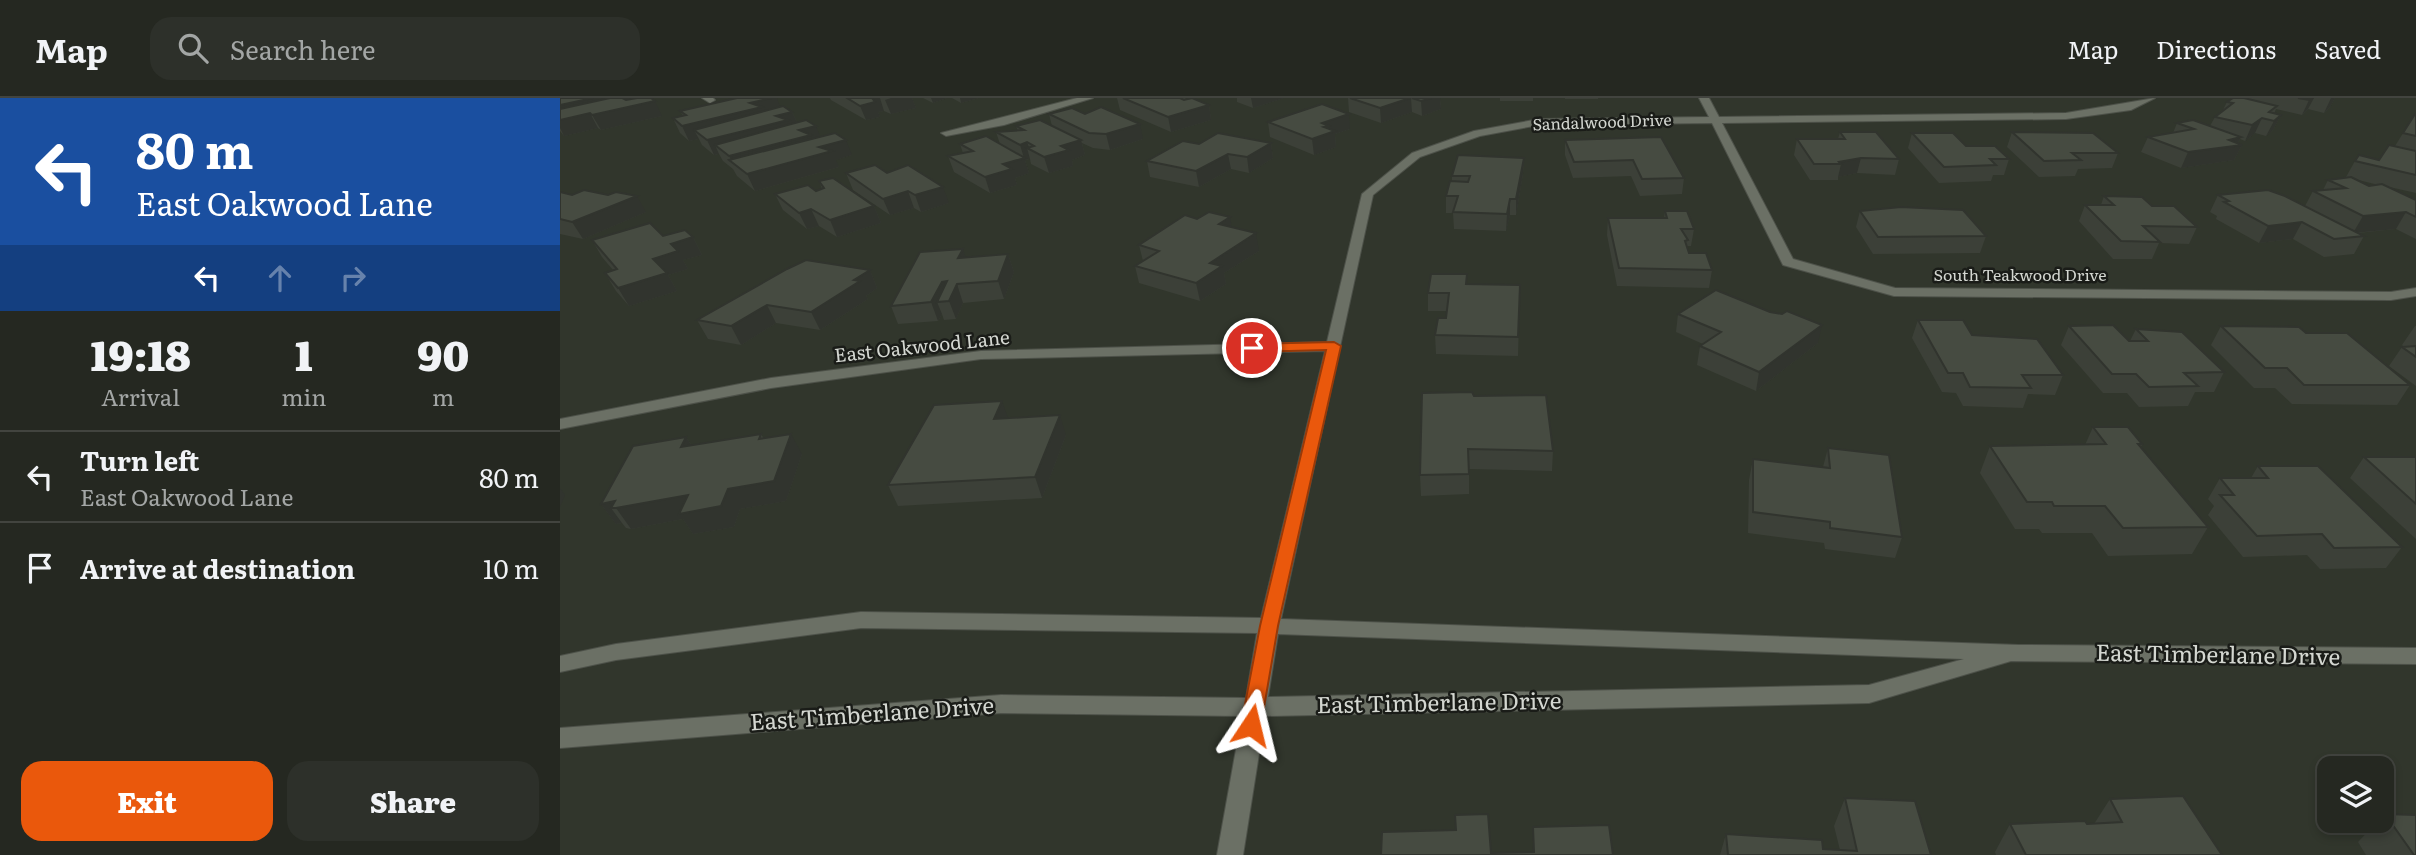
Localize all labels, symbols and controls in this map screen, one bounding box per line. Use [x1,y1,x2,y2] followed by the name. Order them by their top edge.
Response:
[150,17,640,80] search box
[35,24,108,73] text: Map
[174,29,212,67] icon: search
[230,29,376,68] text: Search here
[2067,31,2118,66] text: Map
[2156,31,2276,66] text: Directions
[2314,31,2381,66] text: Saved
[1532,107,1672,135] street label: Sandalwood Drive
[136,111,254,184] text: 80 m
[21,126,112,217] icon: left
[136,178,433,226] text: East Oakwood Lane
[188,259,226,297] icon: left
[261,259,299,297] icon: ahead
[334,259,372,297] icon: right
[1933,262,2107,286] street label: South Teakwood Drive
[1222,318,1282,378] pin
[91,322,191,384] text: 19:18
[295,322,313,384] text: 1
[417,322,469,384] text: 90
[833,322,1011,368] street label: East Oakwood Lane
[1233,329,1271,367] icon: arrive
[101,379,180,413] text: Arrival
[281,379,326,413] text: min
[432,379,454,413] text: m
[80,440,199,479] text: Turn left
[479,457,539,496] text: 80 m
[21,458,59,496] icon: left
[80,479,293,513] text: East Oakwood Lane
[80,548,355,587] text: Arrive at destination
[483,548,539,587] text: 10 m
[21,549,59,587] icon: arrive
[2095,634,2341,672] street label: East Timberlane Drive
[1316,682,1562,720] street label: East Timberlane Drive
[749,687,995,738] street label: East Timberlane Drive
[1214,688,1288,762] position arrow
[2317,756,2394,833] map controls
[2317,756,2394,833] button: layers
[21,761,273,841] button: Exit
[287,761,539,841] button: Share

